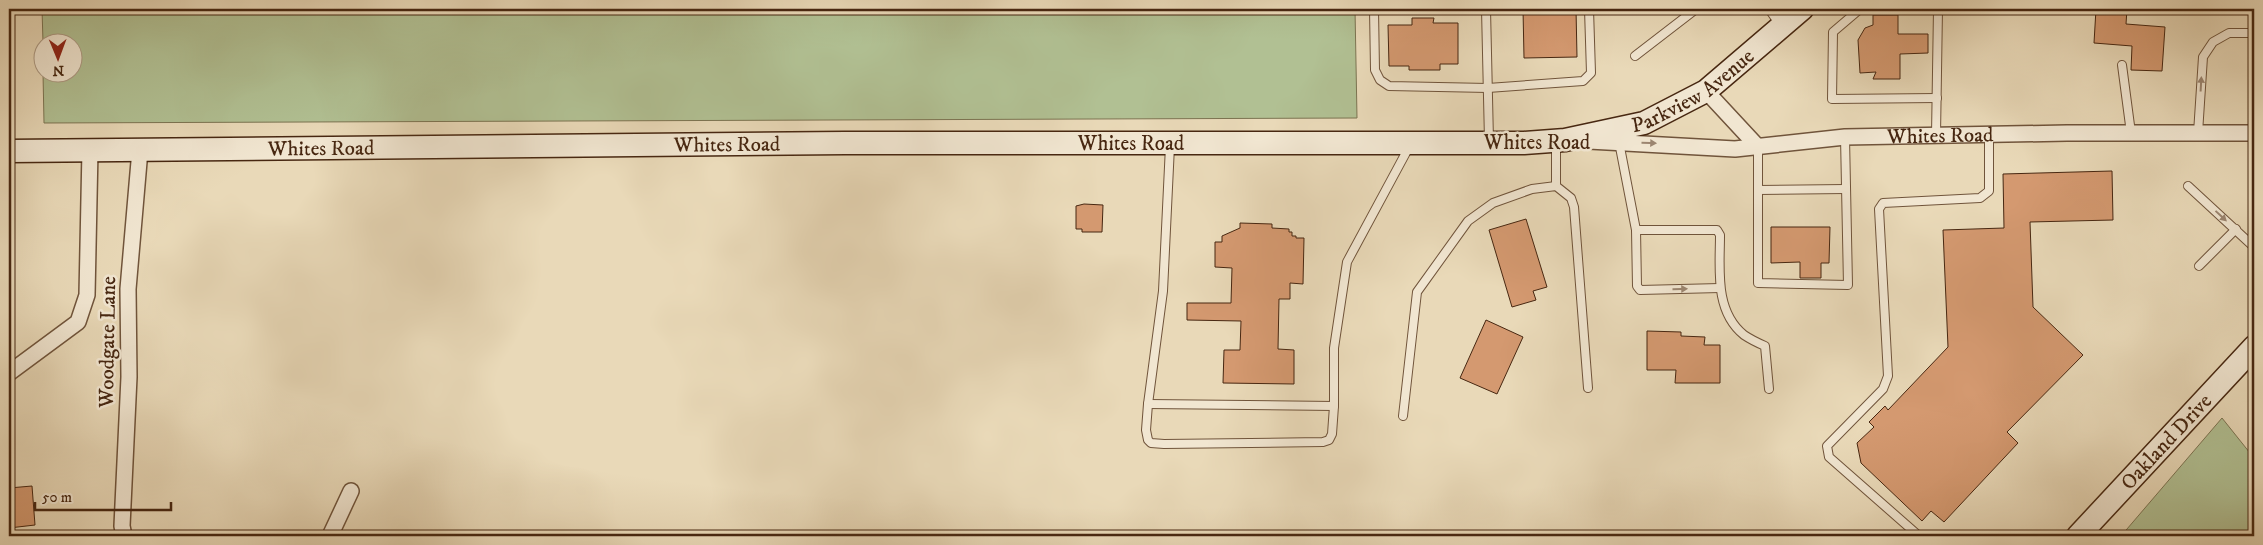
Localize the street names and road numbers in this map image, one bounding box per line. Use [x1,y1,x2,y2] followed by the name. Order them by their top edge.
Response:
[1629,43,1760,139] street label: Parkview Avenue
[1886,122,1994,150] street label: Whites Road
[1483,130,1591,156] street label: Whites Road
[1077,131,1185,157] street label: Whites Road
[673,132,781,159] street label: Whites Road
[267,135,375,163] street label: Whites Road
[94,276,122,409] street label: Woodgate Lane
[2115,388,2218,496] street label: Oakland Drive

